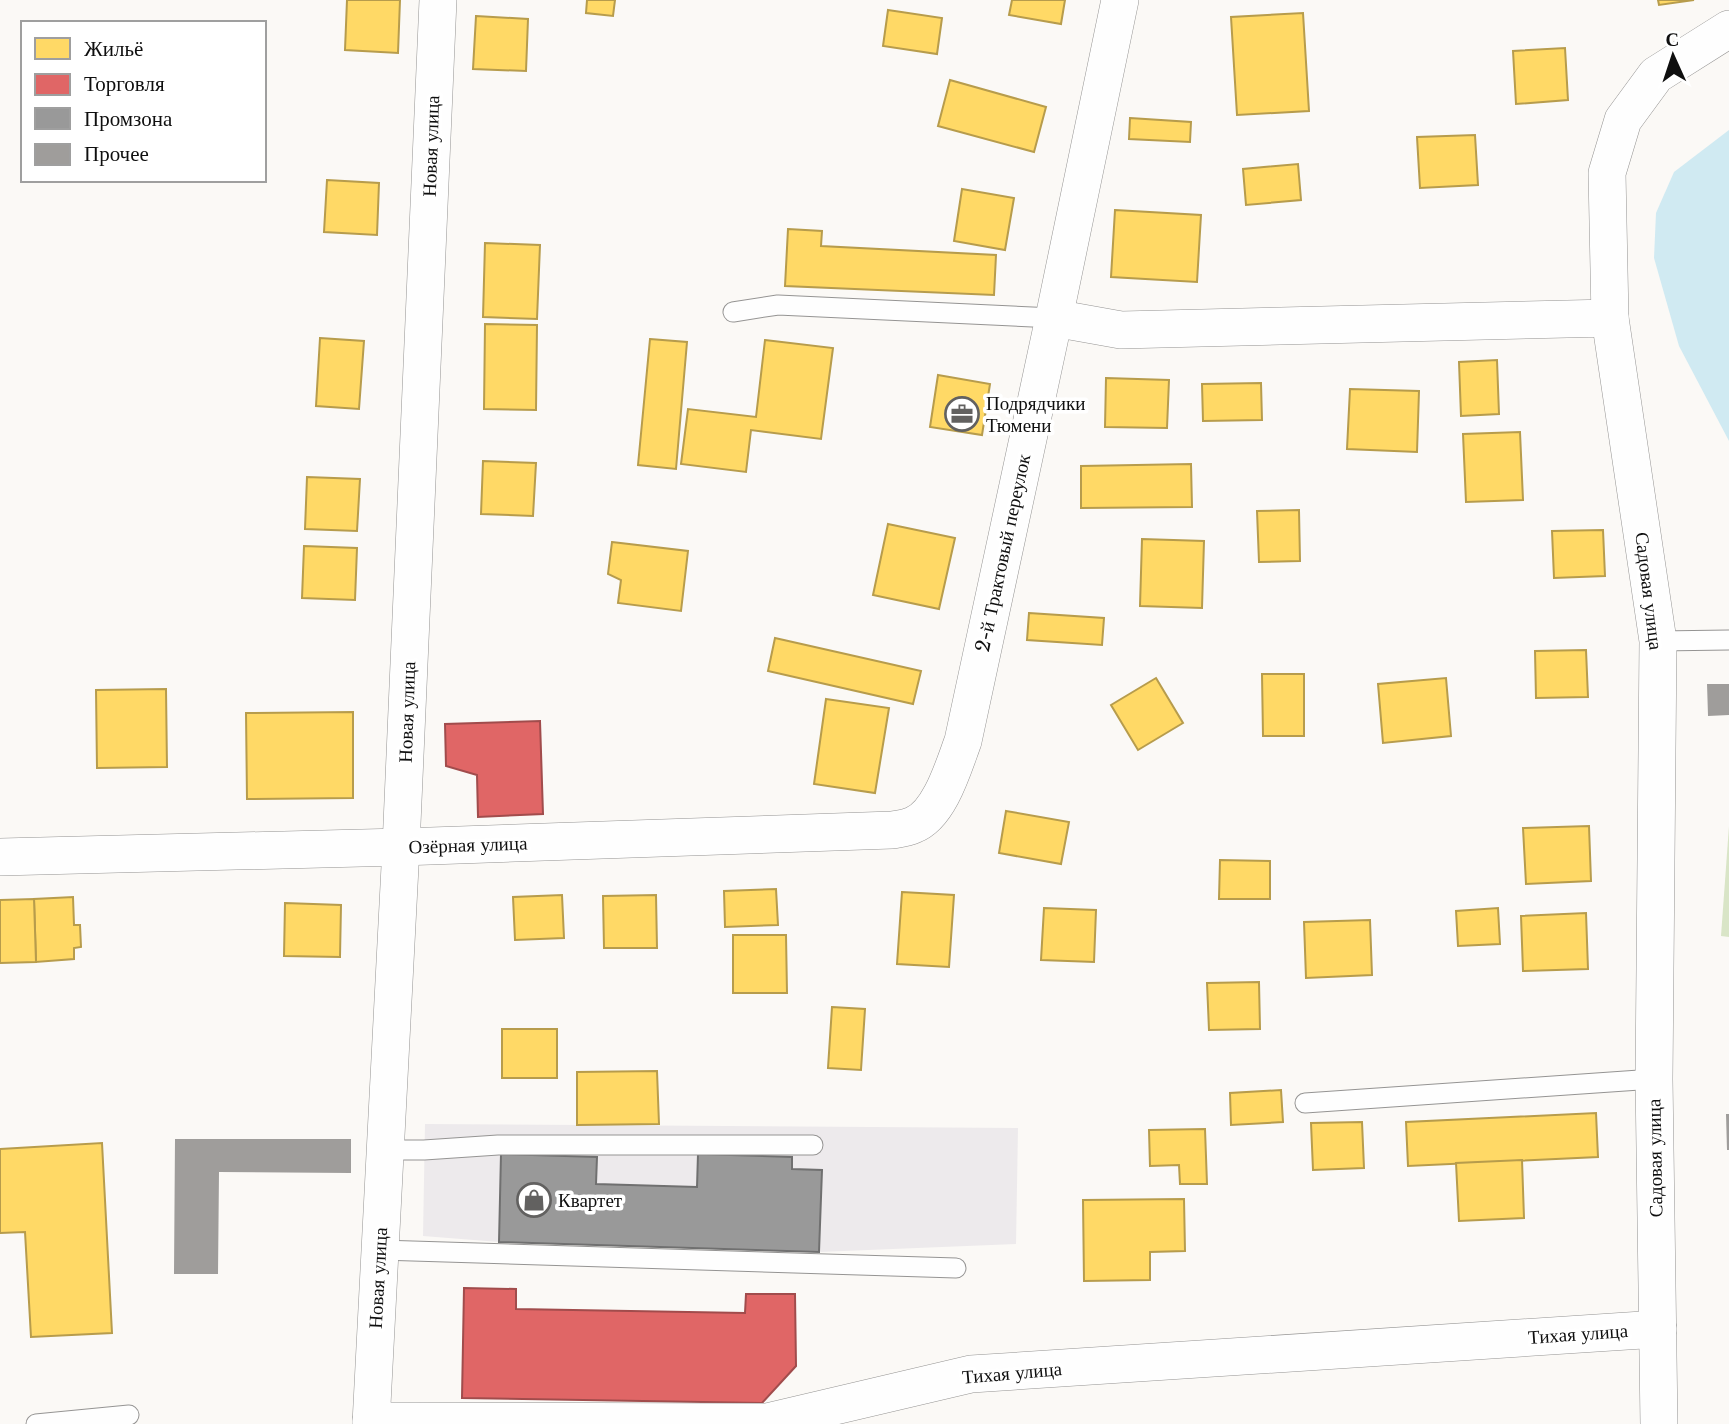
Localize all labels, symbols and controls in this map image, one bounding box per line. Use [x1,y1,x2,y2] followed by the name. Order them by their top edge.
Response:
[21,21,266,182] legend
[1638,21,1708,91] north arrow
[1665,28,1680,51] text: С
[84,36,143,62] text: Жильё
[84,71,165,97] text: Торговля
[418,94,444,197] street label: Новая улица
[84,106,173,132] text: Промзона
[84,141,149,167] text: Прочее
[986,392,1085,437] place label: Подрядчики Тюмени
[943,395,981,433] office icon: Подрядчики Тюмени
[971,451,1035,654] street label: 2-й Трактовый переулок
[1630,531,1668,652] street label: Садовая улица
[394,660,420,763] street label: Новая улица
[408,831,528,859] street label: Озёрная улица
[1642,1098,1668,1217] street label: Садовая улица
[515,1181,553,1219] shop icon: Квартет
[558,1189,623,1212] place label: Квартет
[364,1226,392,1329] street label: Новая улица
[1527,1319,1629,1349] street label: Тихая улица
[961,1357,1063,1389] street label: Тихая улица

